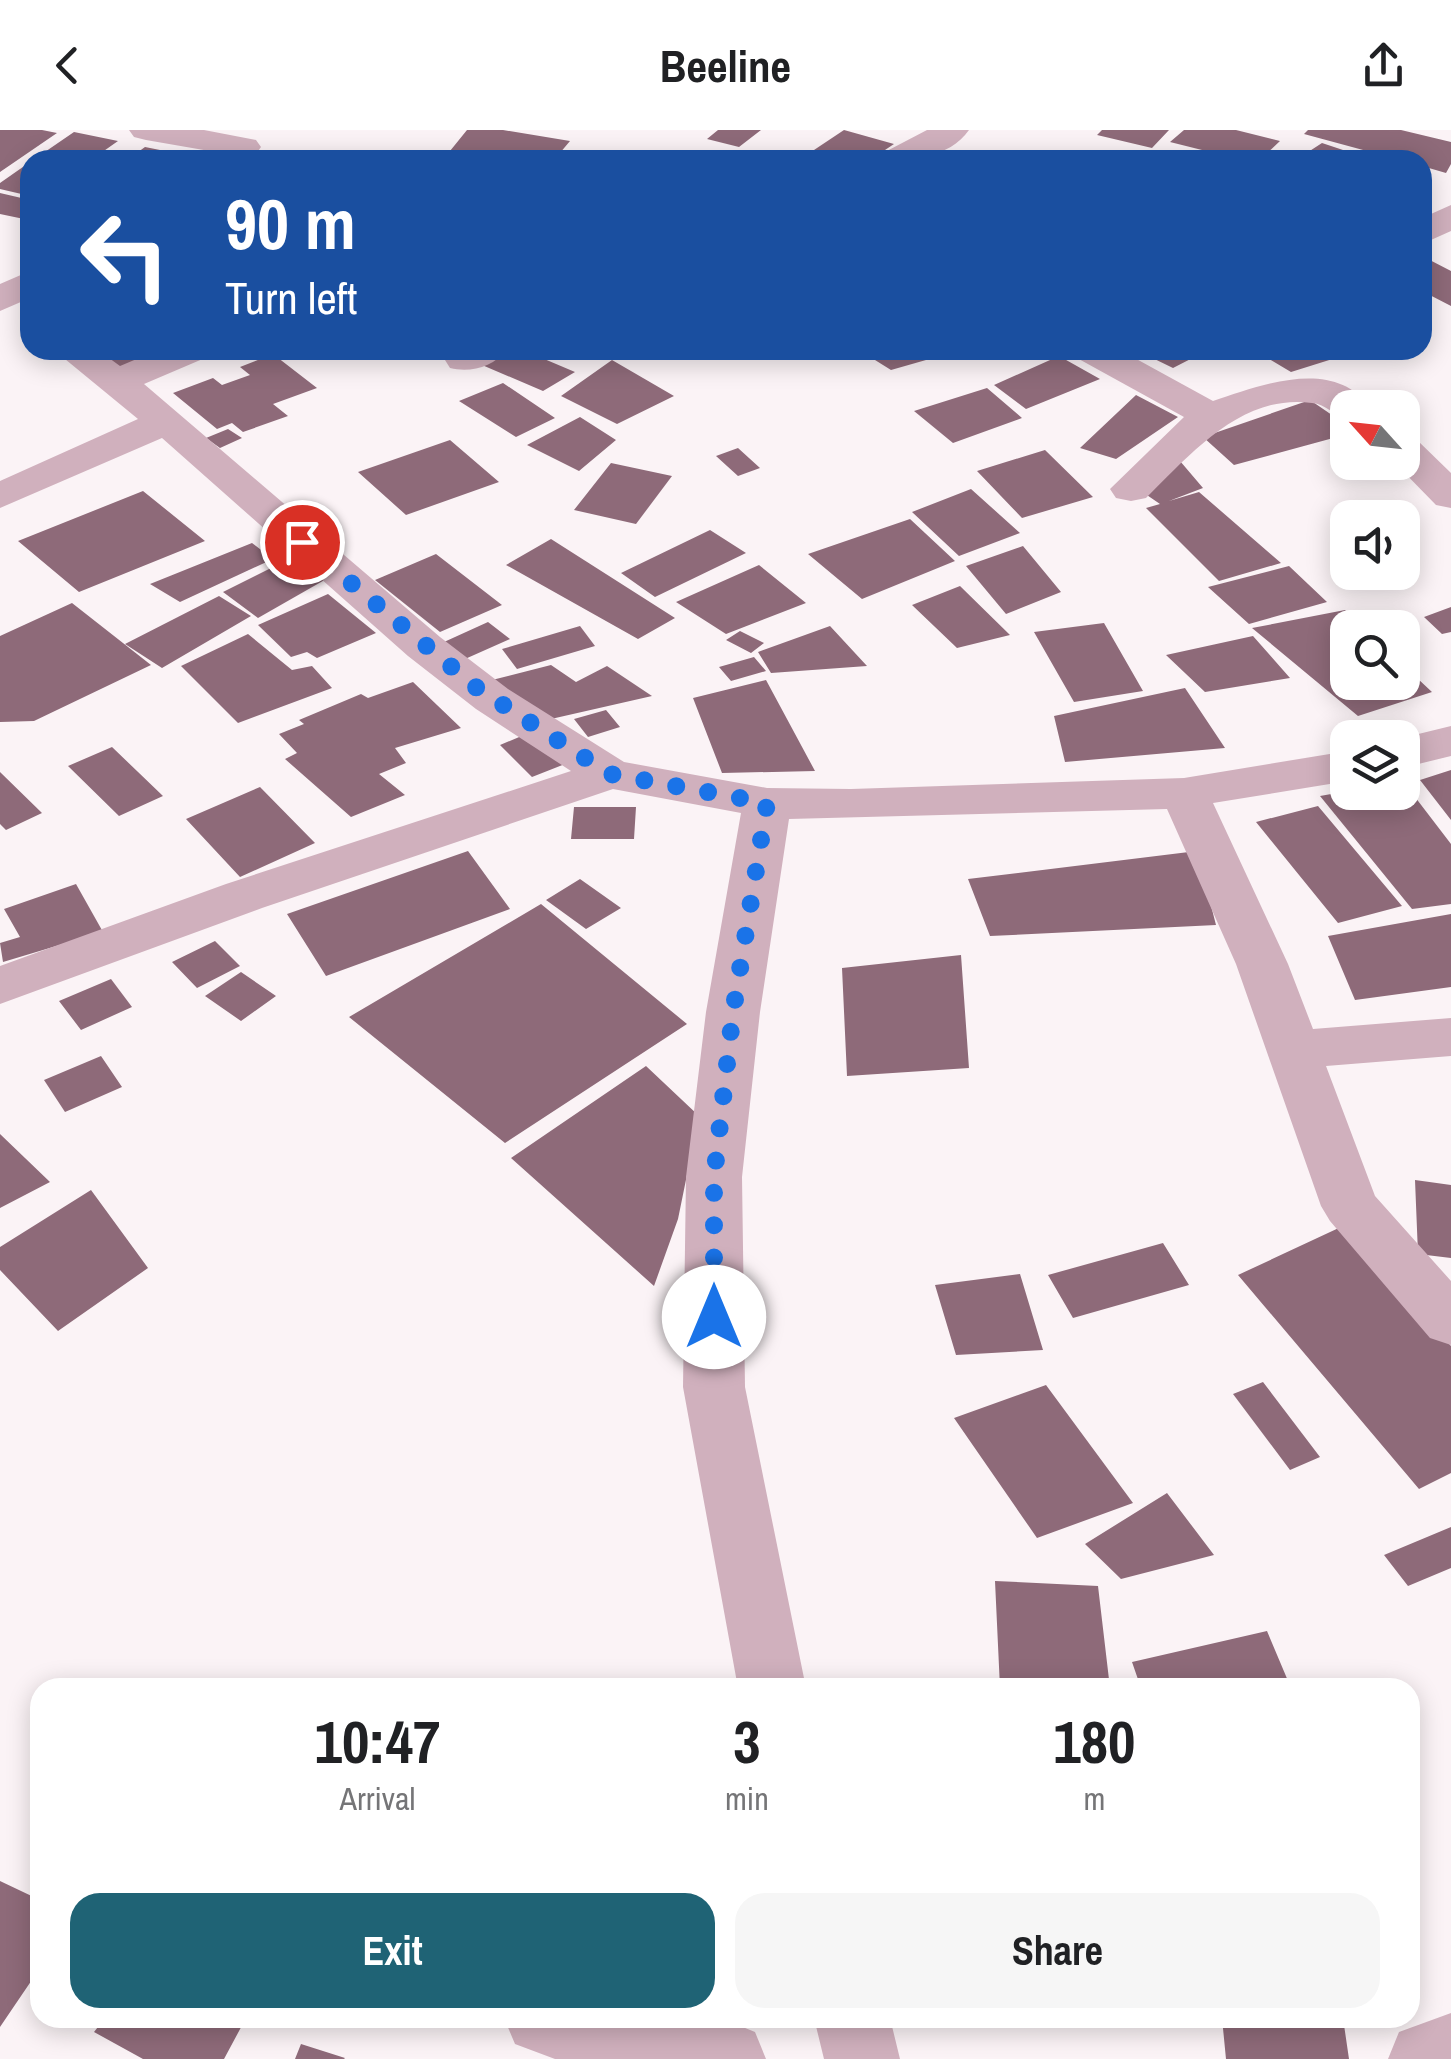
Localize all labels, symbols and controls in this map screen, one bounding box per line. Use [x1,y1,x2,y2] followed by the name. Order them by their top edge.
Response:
[660,35,791,96] text: Beeline
[40,38,95,93] icon: back
[1356,38,1411,93] icon: share
[225,177,356,271] text: 90 m
[60,190,190,320] icon: left
[225,267,357,328] text: Turn left
[1330,390,1420,480] north arrow
[1330,390,1420,810] map controls
[260,500,345,585] pin
[1330,500,1420,590] button: sound
[275,515,330,570] icon: arrive
[1330,610,1420,700] button: search
[1330,720,1420,810] button: layers
[662,1265,766,1369] position arrow
[315,1701,440,1782] text: 10:47
[733,1701,761,1782] text: 3
[1053,1701,1135,1782] text: 180
[340,1777,415,1820] text: Arrival
[725,1777,769,1820] text: min
[1083,1777,1105,1820] text: m
[70,1893,715,2008] button: Exit
[735,1893,1380,2008] button: Share

